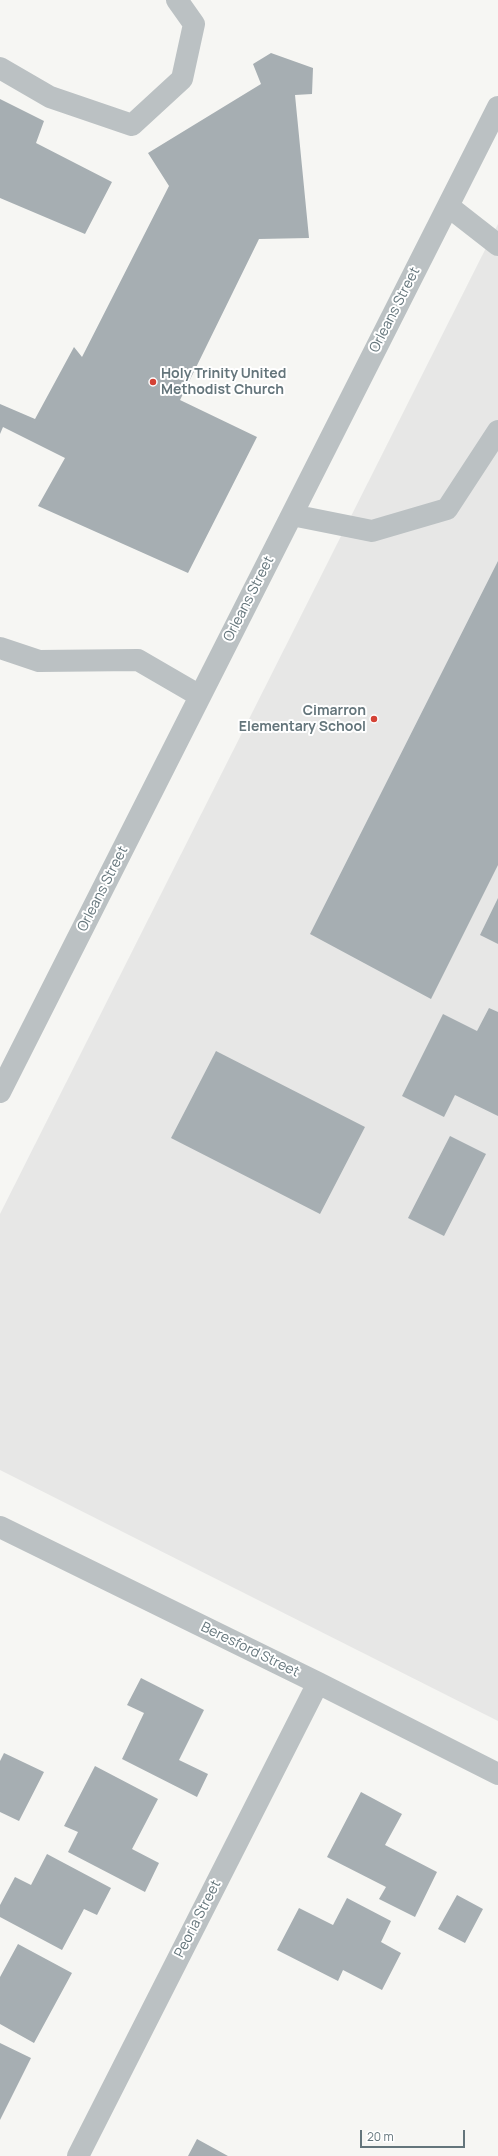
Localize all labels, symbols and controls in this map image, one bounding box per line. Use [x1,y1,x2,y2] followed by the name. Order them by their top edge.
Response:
[366,264,424,356] street label: Orleans Street
[161,366,286,398] place label: Holy Trinity United Methodist Church
[148,377,158,387] marker: Holy Trinity United Methodist Church
[220,553,278,645] street label: Orleans Street
[239,703,366,736] place label: Cimarron Elementary School
[369,714,379,724] marker: Cimarron Elementary School
[74,843,132,935] street label: Orleans Street
[198,1619,302,1681] street label: Beresford Street
[171,1877,225,1961] street label: Peoria Street
[362,2122,467,2148] scale bar
[367,2128,394,2145] text: 20 m

